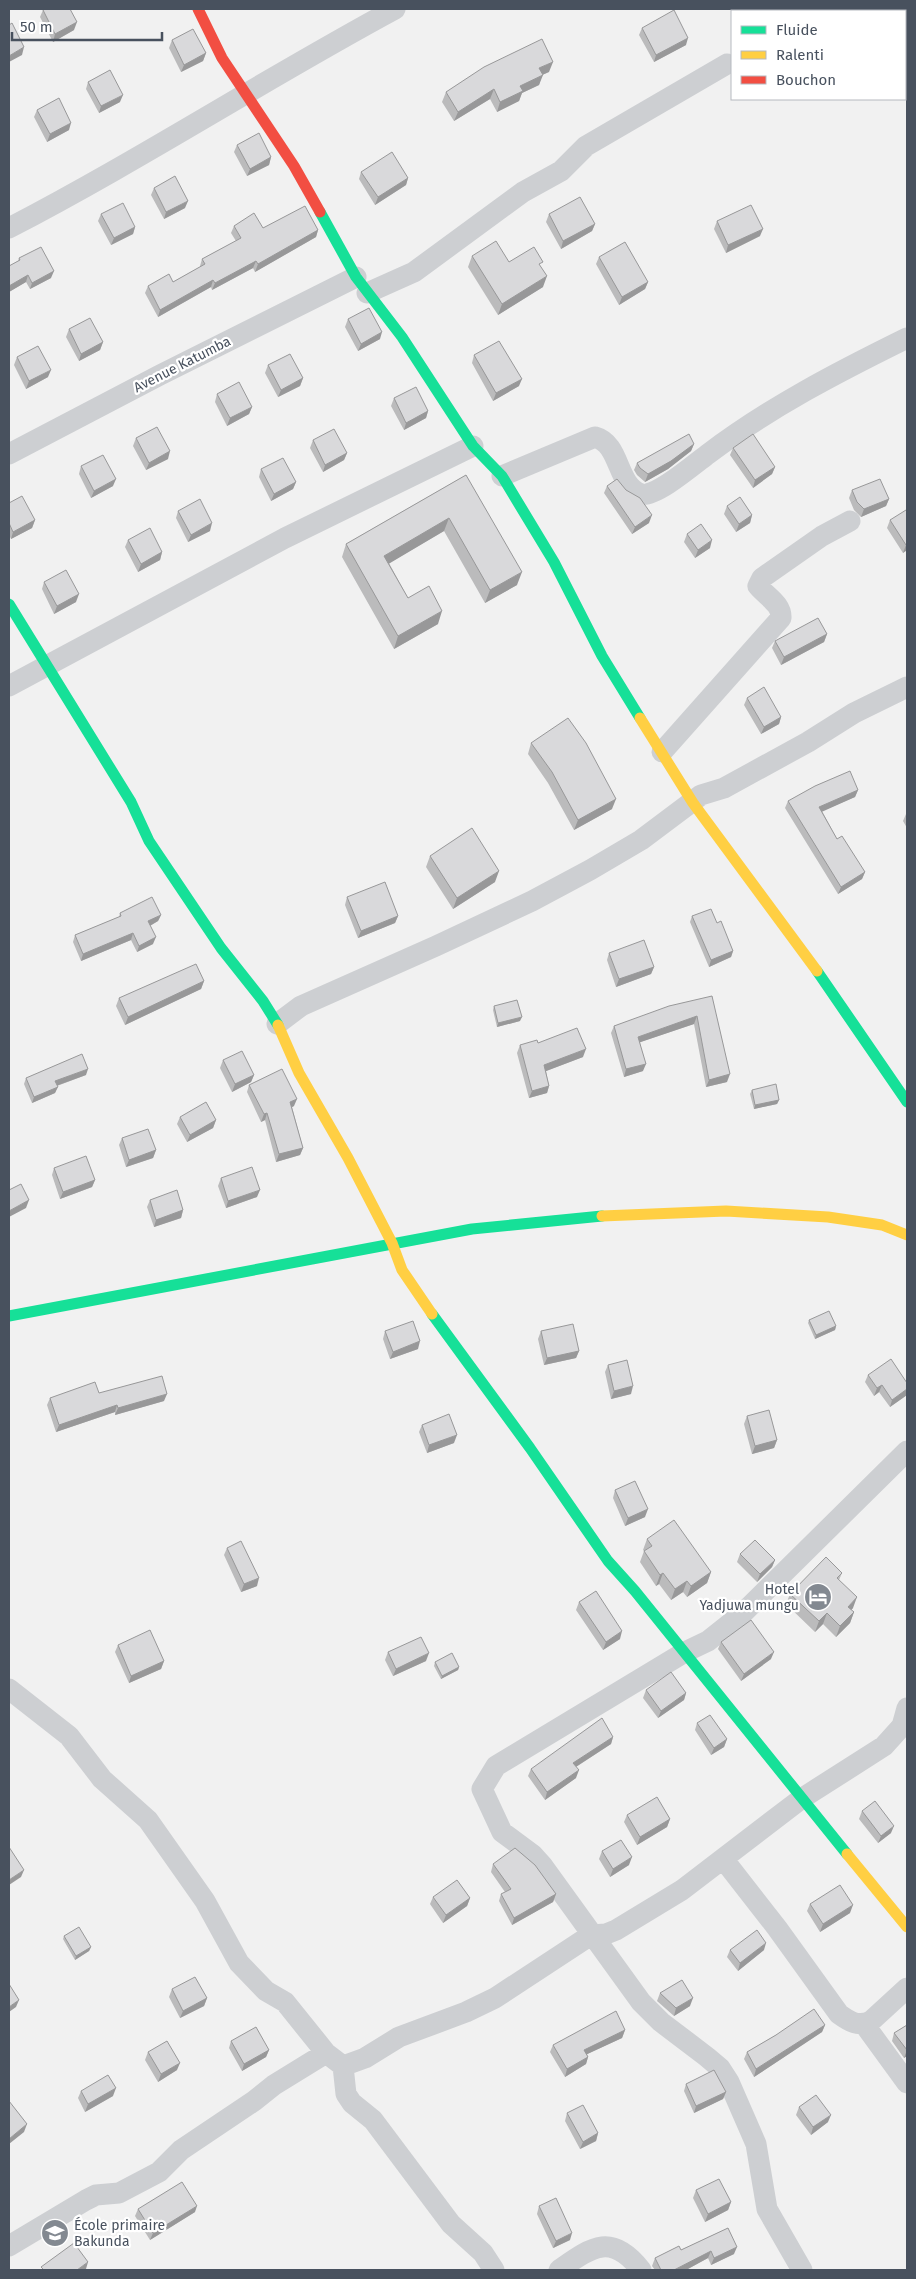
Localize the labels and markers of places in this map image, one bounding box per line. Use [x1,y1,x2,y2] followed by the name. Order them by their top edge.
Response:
[700,1581,799,1614] place label: Hotel Yadjuwa mungu
[803,1582,833,1612] hotel icon: Hotel Yadjuwa mungu
[74,2216,165,2250] place label: École primaire Bakunda
[40,2218,70,2248] school or university icon: École primaire Bakunda

